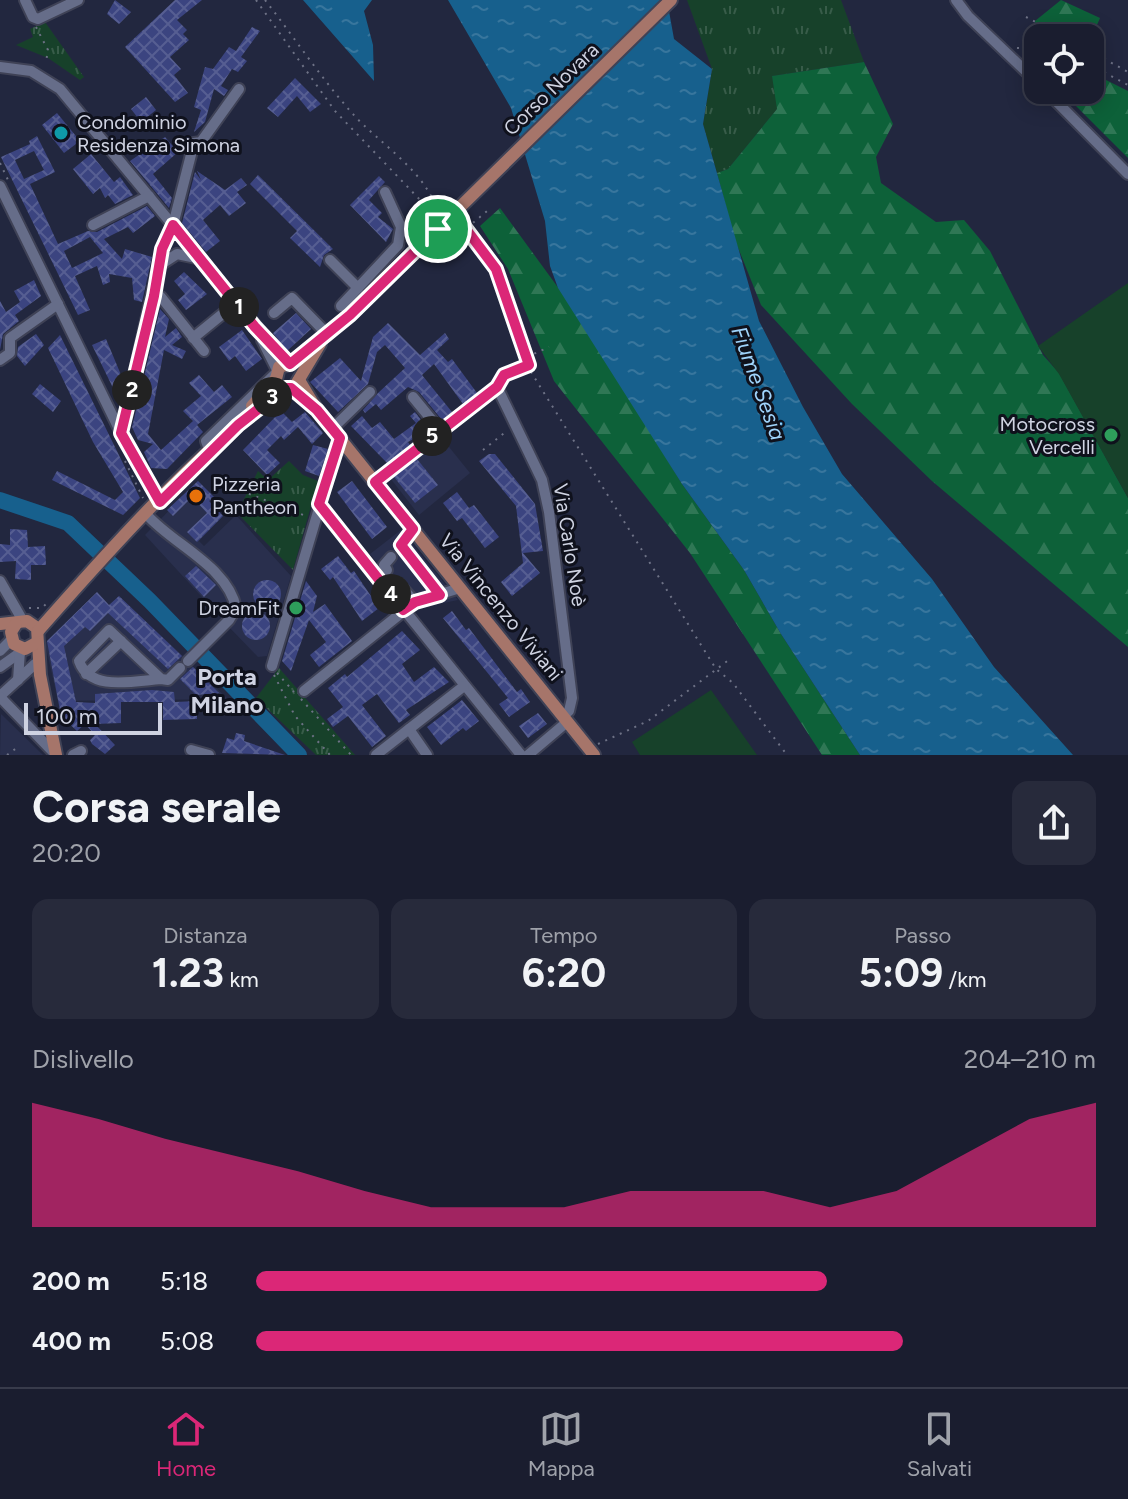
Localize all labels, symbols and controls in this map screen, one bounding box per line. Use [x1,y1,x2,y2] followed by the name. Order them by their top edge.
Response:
[1024,24,1104,104] map controls
[1024,24,1104,104] button: locate
[499,38,603,140] street label: Corso Novara
[77,110,240,157] place label: Condominio Residenza Simona
[52,124,70,142] marker: Condominio Residenza Simona
[404,195,472,263] pin
[416,207,460,251] icon: arrive
[219,287,259,327] pin: 1
[234,293,244,320] text: 1
[725,322,792,444] water label: Fiume Sesia
[112,370,152,410] pin: 2
[126,376,138,403] text: 2
[252,377,292,417] pin: 3
[266,383,278,410] text: 3
[1000,412,1095,459] place label: Motocross Vercelli
[412,416,452,456] pin: 5
[426,422,438,449] text: 5
[1102,426,1120,444] marker: Motocross Vercelli
[212,472,297,519] place label: Pizzeria Pantheon
[548,482,592,608] street label: Via Carlo Noè
[187,487,205,505] marker: Pizzeria Pantheon
[434,529,568,685] street label: Via Vincenzo Viviani
[371,574,411,614] pin: 4
[384,580,398,607] text: 4
[198,596,280,620] place label: DreamFit
[287,599,305,617] marker: DreamFit
[190,662,264,719] district label: Porta Milano
[24,699,162,735] scale bar
[36,703,97,730] text: 100 m
[32,780,281,833] text: Corsa serale
[1012,781,1096,865] button: share
[32,837,101,869] text: 20:20
[163,922,247,949] text: Distanza
[530,922,598,949] text: Tempo
[894,922,951,949] text: Passo
[152,949,224,997] text: 1.23
[522,949,606,997] text: 6:20
[859,949,943,997] text: 5:09
[224,966,259,993] text: km
[943,966,987,993] text: /km
[32,1043,134,1075] text: Dislivello
[964,1043,1096,1075] text: 204–210 m
[32,1265,110,1297] text: 200 m
[160,1265,208,1297] text: 5:18
[32,1325,111,1357] text: 400 m
[160,1325,214,1357] text: 5:08
[156,1407,216,1482] tab: Home
[528,1407,595,1482] tab: Mappa
[907,1407,972,1482] tab: Salvati

